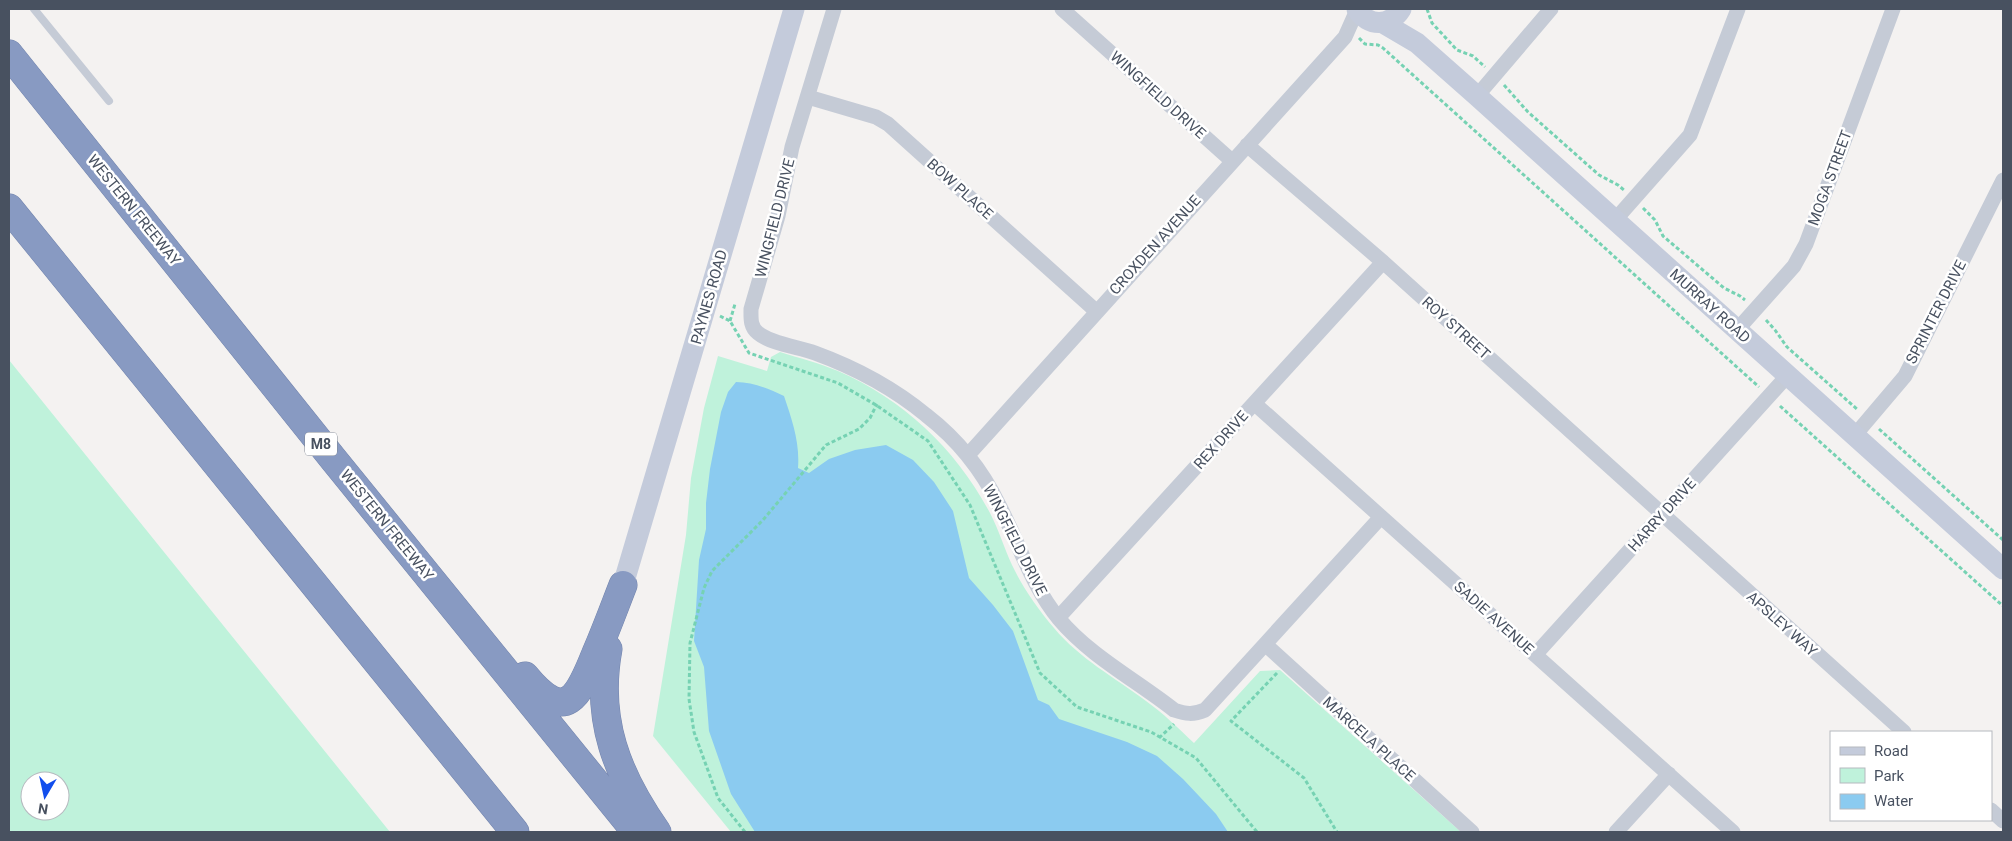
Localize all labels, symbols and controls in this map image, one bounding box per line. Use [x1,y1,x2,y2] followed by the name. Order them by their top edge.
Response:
[1107,47,1210,143] street label: WINGFIELD DRIVE
[1804,128,1856,228] street label: MOGA STREET
[84,151,184,269] street label: WESTERN FREEWAY
[923,155,997,224] street label: BOW PLACE
[751,156,799,279] street label: WINGFIELD DRIVE
[1106,191,1205,298] street label: CROXDEN AVENUE
[687,248,731,346] street label: PAYNES ROAD
[1902,257,1970,367] street label: SPRINTER DRIVE
[1666,265,1754,347] street label: MURRAY ROAD
[1418,293,1494,363] street label: ROY STREET
[1190,407,1252,473] street label: REX DRIVE
[305,432,337,456] road number: M8
[337,466,437,584] street label: WESTERN FREEWAY
[1624,474,1700,555] street label: HARRY DRIVE
[979,482,1051,599] street label: WINGFIELD DRIVE
[1450,578,1538,659] street label: SADIE AVENUE
[1743,588,1821,660] street label: APSLEY WAY
[1319,693,1419,785] street label: MARCELA PLACE
[1830,731,1992,821] legend
[1874,742,1908,760] text: Road
[1874,767,1905,785] text: Park
[20,771,70,821] north arrow
[1874,792,1913,810] text: Water
[37,800,49,818] text: N

